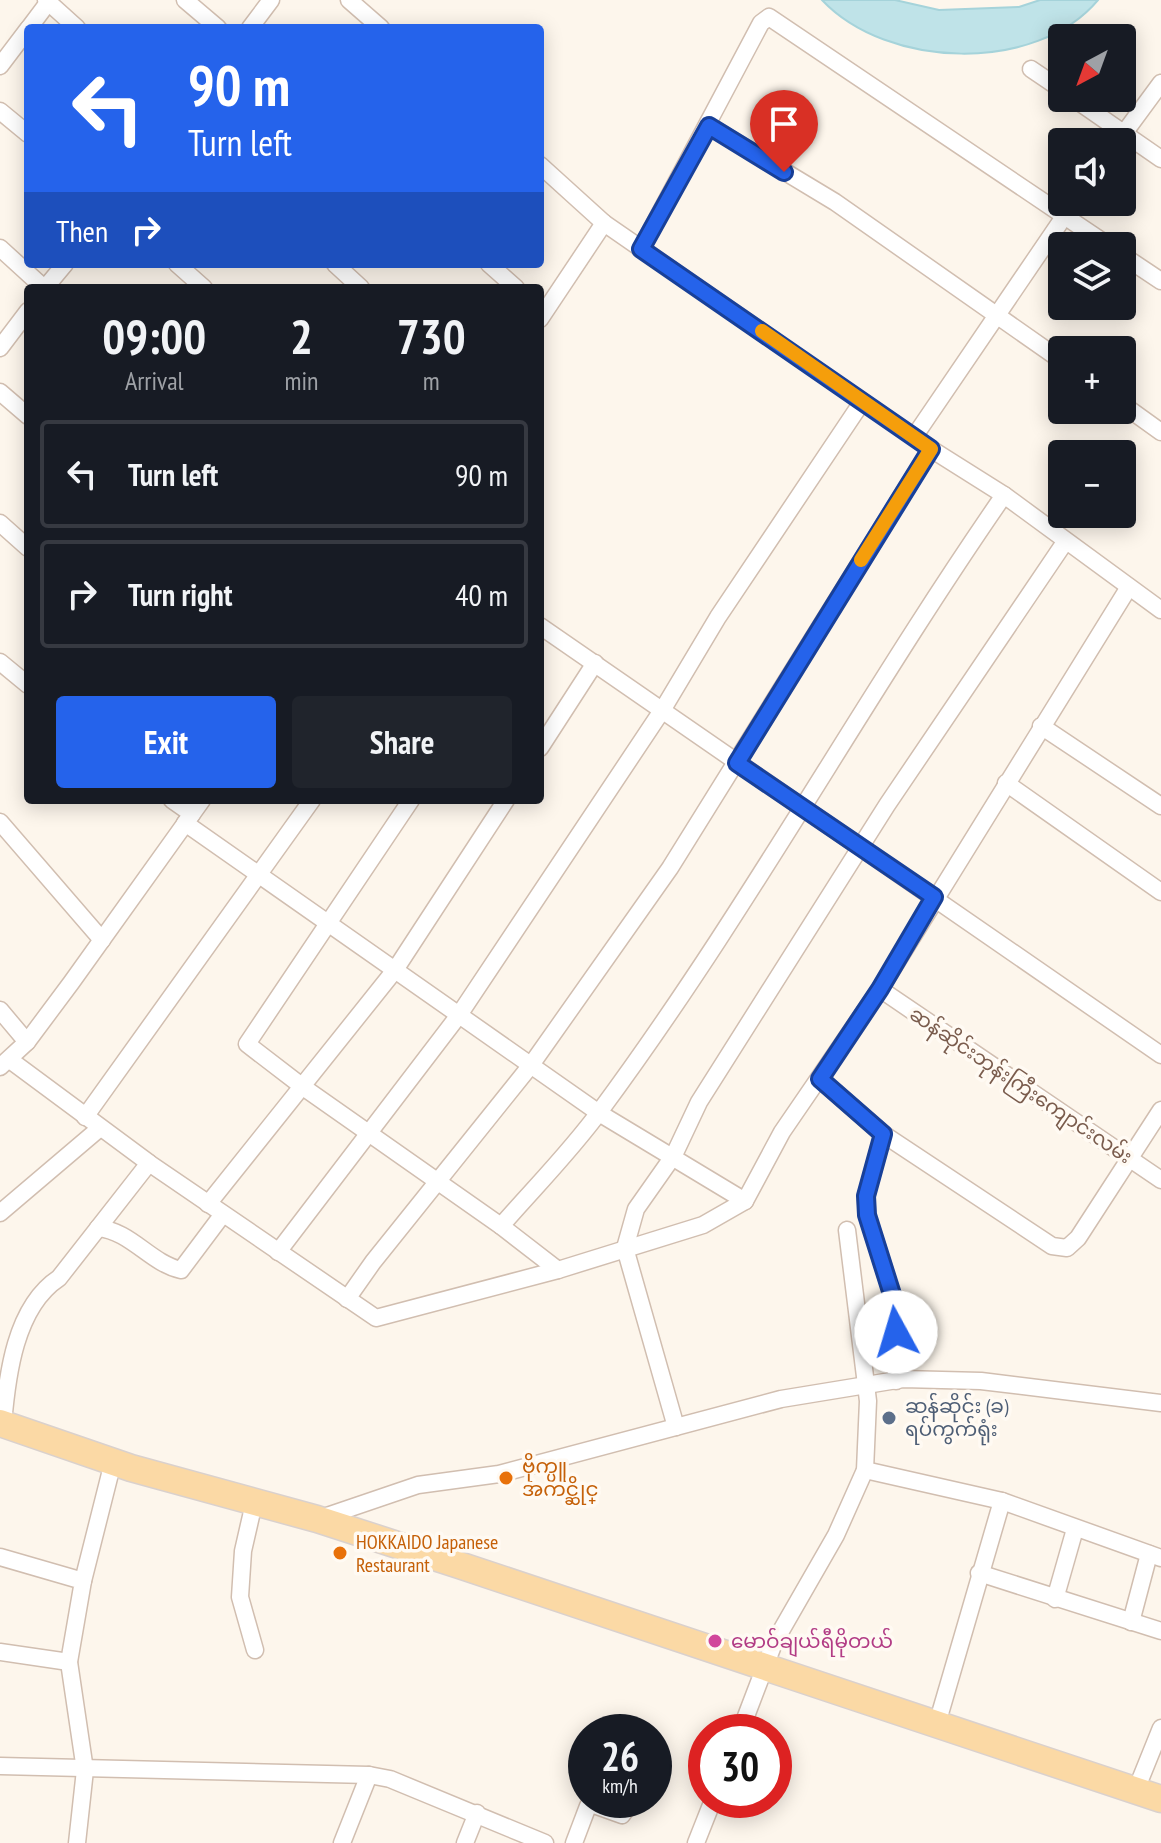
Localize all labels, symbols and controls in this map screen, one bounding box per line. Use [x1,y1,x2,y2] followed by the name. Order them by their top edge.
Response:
[1048,24,1136,112] north arrow
[1048,24,1136,528] map controls
[188,49,290,121] text: 90 m
[56,56,160,160] icon: left
[750,90,818,172] pin
[762,102,806,146] icon: arrive
[188,119,292,166] text: Turn left
[1048,128,1136,216] button: sound
[124,208,168,252] icon: right
[56,211,108,250] text: Then
[1048,232,1136,320] button: layers
[102,305,206,367] text: 09:00
[290,305,313,367] text: 2
[397,305,466,367] text: 730
[1048,336,1136,424] button: +
[125,364,184,397] text: Arrival
[284,364,318,397] text: min
[423,364,440,397] text: m
[1048,440,1136,528] button: −
[60,452,104,496] icon: left
[128,455,218,494] text: Turn left
[455,455,508,494] text: 90 m
[60,572,104,616] icon: right
[128,575,232,614] text: Turn right
[455,575,508,614] text: 40 m
[56,696,276,788] button: Exit
[292,696,512,788] button: Share
[902,1000,1138,1173] street label: ဆန်ဆိုင်းဘုန်းကြီးကျောင်းလမ်း
[854,1290,938,1374] position arrow
[905,1392,1009,1446] place label: ဆန်ဆိုင်း (ခ) ရပ်ကွက်ရုံး
[880,1409,898,1427] marker: ဆန်ဆိုင်း (ခ) ရပ်ကွက်ရုံး
[522,1452,599,1505] place label: ဗိုက္ပူ အကင္ဆိုင္
[497,1469,515,1487] marker: ဗိုက္ပူ အကင္ဆိုင္
[356,1529,498,1578] place label: HOKKAIDO Japanese Restaurant
[331,1544,349,1562] marker: HOKKAIDO Japanese Restaurant
[731,1627,893,1658] place label: မောဝ်ချယ်ရီမိုတယ်
[706,1632,724,1650] marker: မောဝ်ချယ်ရီမိုတယ်
[688,1714,792,1818] speed limit sign: 30
[601,1730,639,1782] text: 26
[602,1773,638,1799] text: km/h

